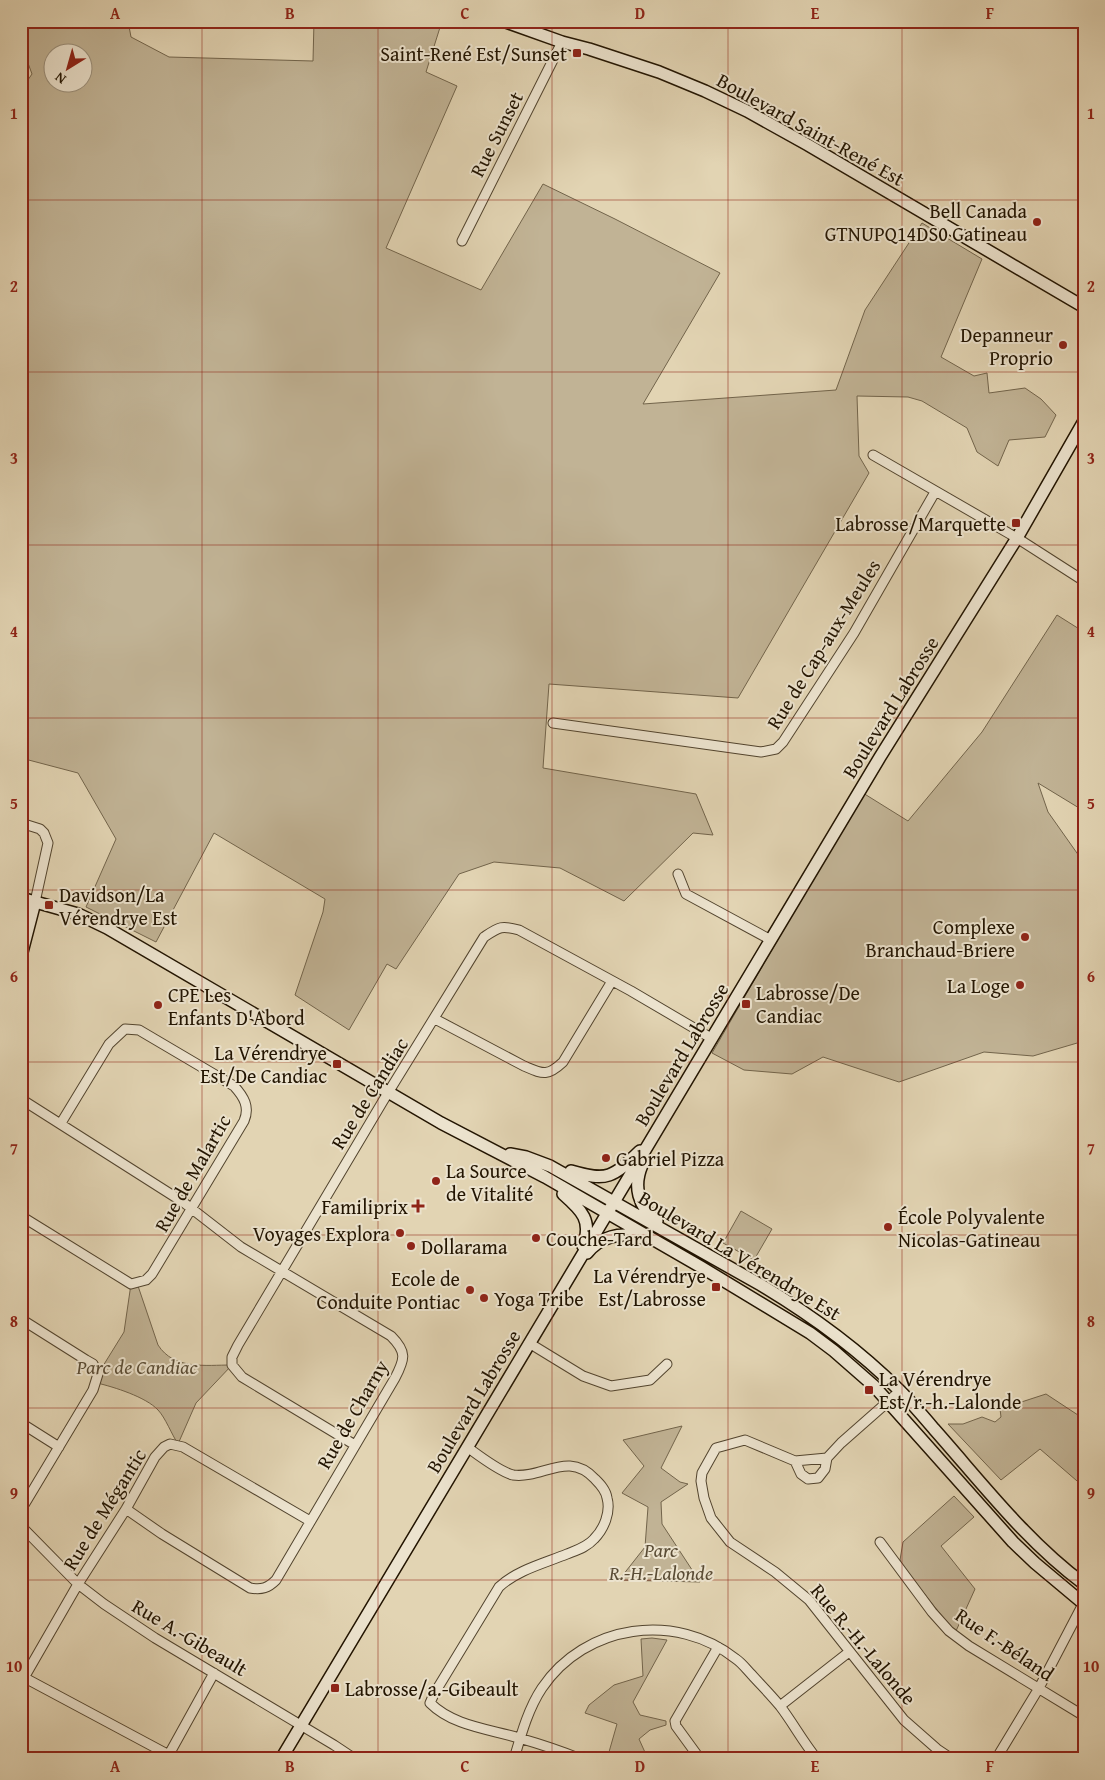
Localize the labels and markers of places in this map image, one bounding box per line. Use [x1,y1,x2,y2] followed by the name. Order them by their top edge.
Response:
[380,39,567,68] place label: Saint-René Est/Sunset
[571,47,583,59] marker: Saint-René Est/Sunset
[825,196,1028,248] place label: Bell Canada GTNUPQ14DS0 Gatineau
[1031,216,1043,228] marker: Bell Canada GTNUPQ14DS0 Gatineau
[960,320,1053,372] place label: Depanneur Proprio
[1057,339,1069,351] marker: Depanneur Proprio
[836,509,1006,538] place label: Labrosse/Marquette
[1010,517,1022,529] marker: Labrosse/Marquette
[59,880,177,932] place label: Davidson/La Vérendrye Est
[43,899,55,911] marker: Davidson/La Vérendrye Est
[865,912,1015,964] place label: Complexe Branchaud-Briere
[1019,931,1031,943] marker: Complexe Branchaud-Briere
[947,971,1010,1000] place label: La Loge
[756,978,860,1030] place label: Labrosse/De Candiac
[1014,979,1026,991] marker: La Loge
[168,980,305,1032] place label: CPE Les Enfants D'Abord
[740,998,752,1010] marker: Labrosse/De Candiac
[152,999,164,1011] marker: CPE Les Enfants D'Abord
[200,1038,327,1090] place label: La Vérendrye Est/De Candiac
[331,1058,343,1070] marker: La Vérendrye Est/De Candiac
[616,1144,725,1173] place label: Gabriel Pizza
[600,1152,612,1164] marker: Gabriel Pizza
[446,1156,533,1208] place label: La Source de Vitalité
[430,1175,442,1187] marker: La Source de Vitalité
[322,1192,409,1221] place label: Familiprix
[412,1200,424,1212] marker: Familiprix
[898,1202,1045,1254] place label: École Polyvalente Nicolas-Gatineau
[253,1219,391,1248] place label: Voyages Explora
[882,1221,894,1233] marker: École Polyvalente Nicolas-Gatineau
[546,1224,653,1253] place label: Couche-Tard
[394,1227,406,1239] marker: Voyages Explora
[421,1232,508,1261] place label: Dollarama
[530,1232,542,1244] marker: Couche-Tard
[405,1240,417,1252] marker: Dollarama
[594,1261,706,1313] place label: La Vérendrye Est/Labrosse
[317,1264,460,1316] place label: Ecole de Conduite Pontiac
[710,1281,722,1293] marker: La Vérendrye Est/Labrosse
[464,1284,476,1296] marker: Ecole de Conduite Pontiac
[494,1284,584,1313] place label: Yoga Tribe
[478,1292,490,1304] marker: Yoga Tribe
[879,1364,1021,1416] place label: La Vérendrye Est/r.-h.-Lalonde
[863,1384,875,1396] marker: La Vérendrye Est/r.-h.-Lalonde
[345,1674,519,1703] place label: Labrosse/a.-Gibeault
[329,1682,341,1694] marker: Labrosse/a.-Gibeault

